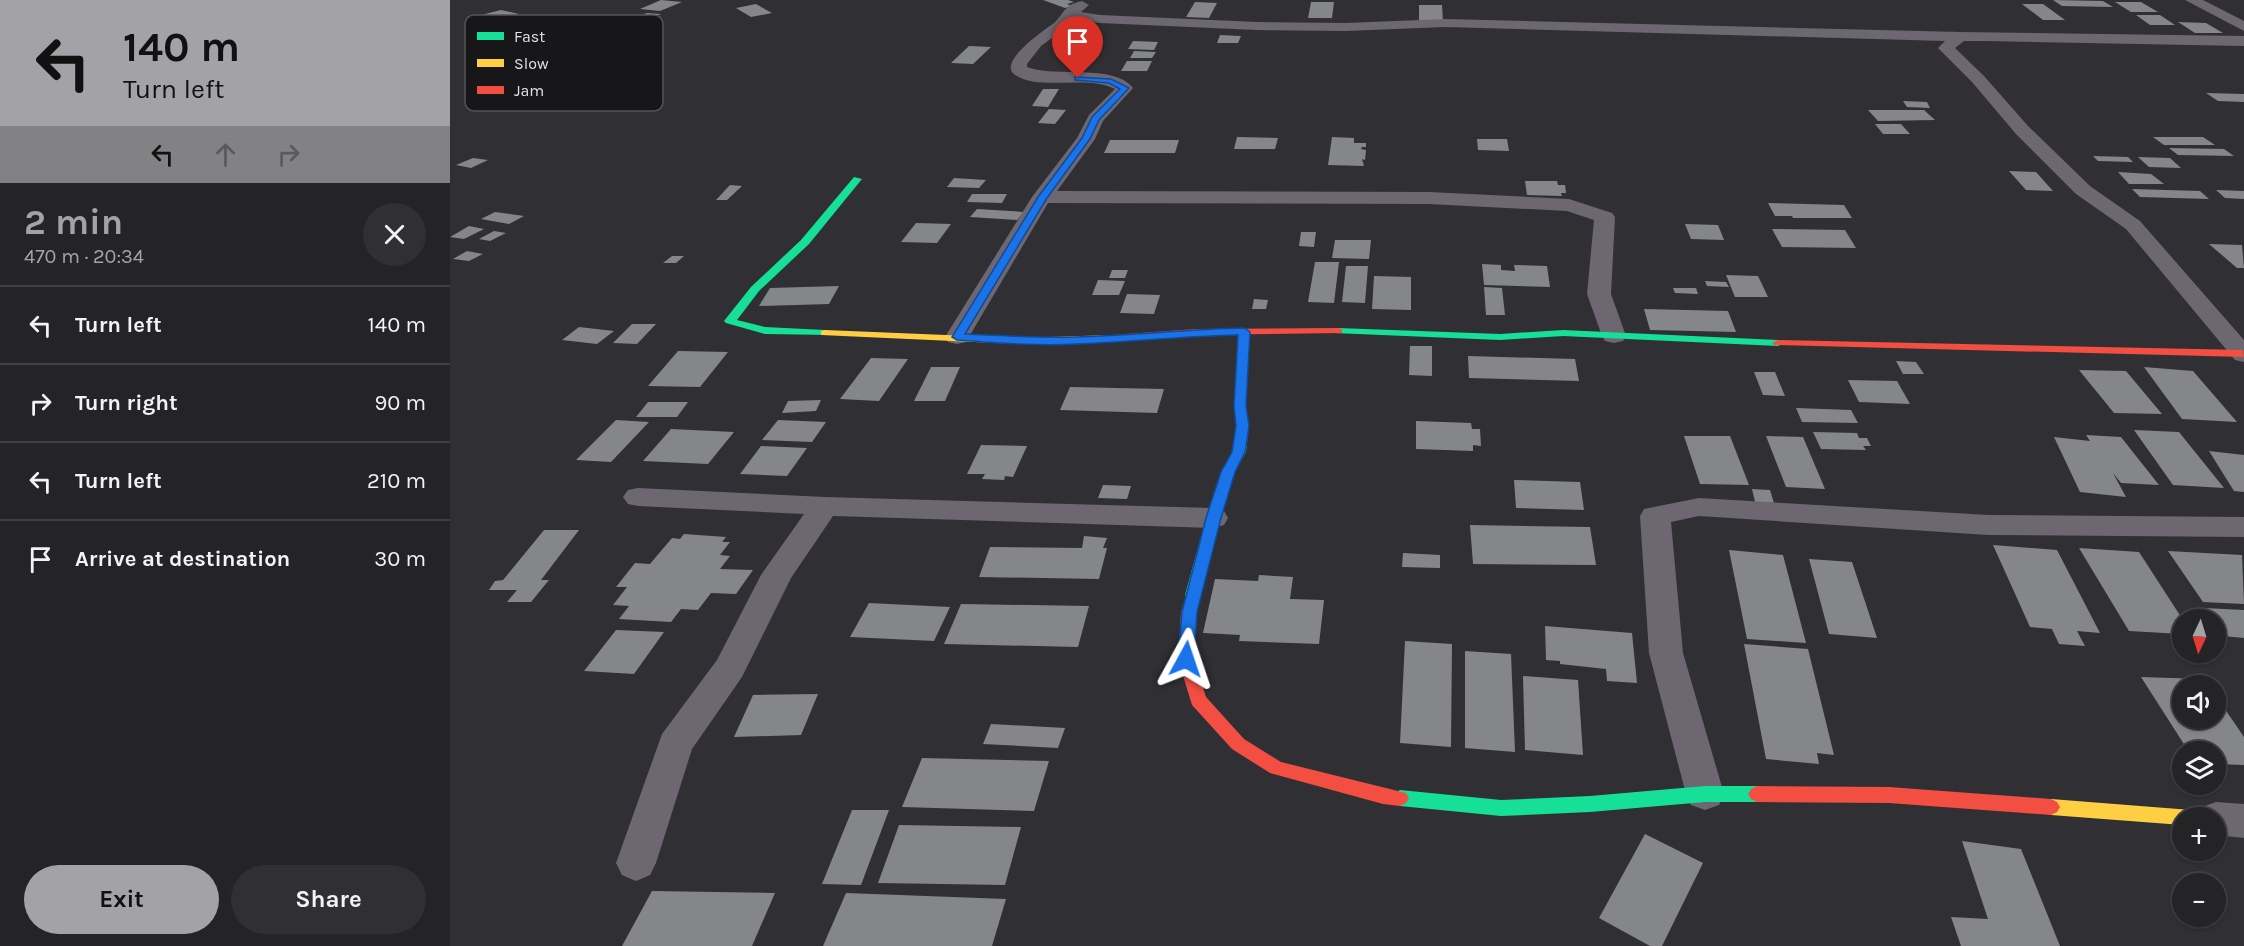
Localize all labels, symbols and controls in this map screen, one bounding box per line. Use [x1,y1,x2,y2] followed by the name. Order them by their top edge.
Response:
[465,15,663,111] legend
[1052,16,1103,78] pin
[123,22,240,72] text: 140 m
[24,24,102,102] icon: left
[1061,25,1094,58] icon: arrive
[514,27,545,46] text: Fast
[514,54,549,73] text: Slow
[123,73,224,105] text: Turn left
[514,81,544,100] text: Jam
[146,138,179,171] icon: left
[209,138,242,171] icon: ahead
[272,138,305,171] icon: right
[24,201,123,243] text: 2 min
[363,203,426,266] button: close
[24,245,144,268] text: 470 m · 20:34
[24,309,57,342] icon: left
[75,312,162,338] text: Turn left
[368,312,426,338] text: 140 m
[24,387,57,420] icon: right
[75,390,178,416] text: Turn right
[374,390,426,416] text: 90 m
[24,465,57,498] icon: left
[75,468,162,494] text: Turn left
[367,468,426,494] text: 210 m
[24,543,57,576] icon: arrive
[75,546,290,572] text: Arrive at destination
[374,546,426,572] text: 30 m
[2172,609,2226,663] north arrow
[2172,609,2226,927] map controls
[1154,627,1218,691] position arrow
[2172,675,2226,729] button: sound
[2172,741,2226,795] button: layers
[2172,807,2226,861] button: +
[24,865,219,934] button: Exit
[231,865,426,934] button: Share
[2172,873,2226,927] button: −

